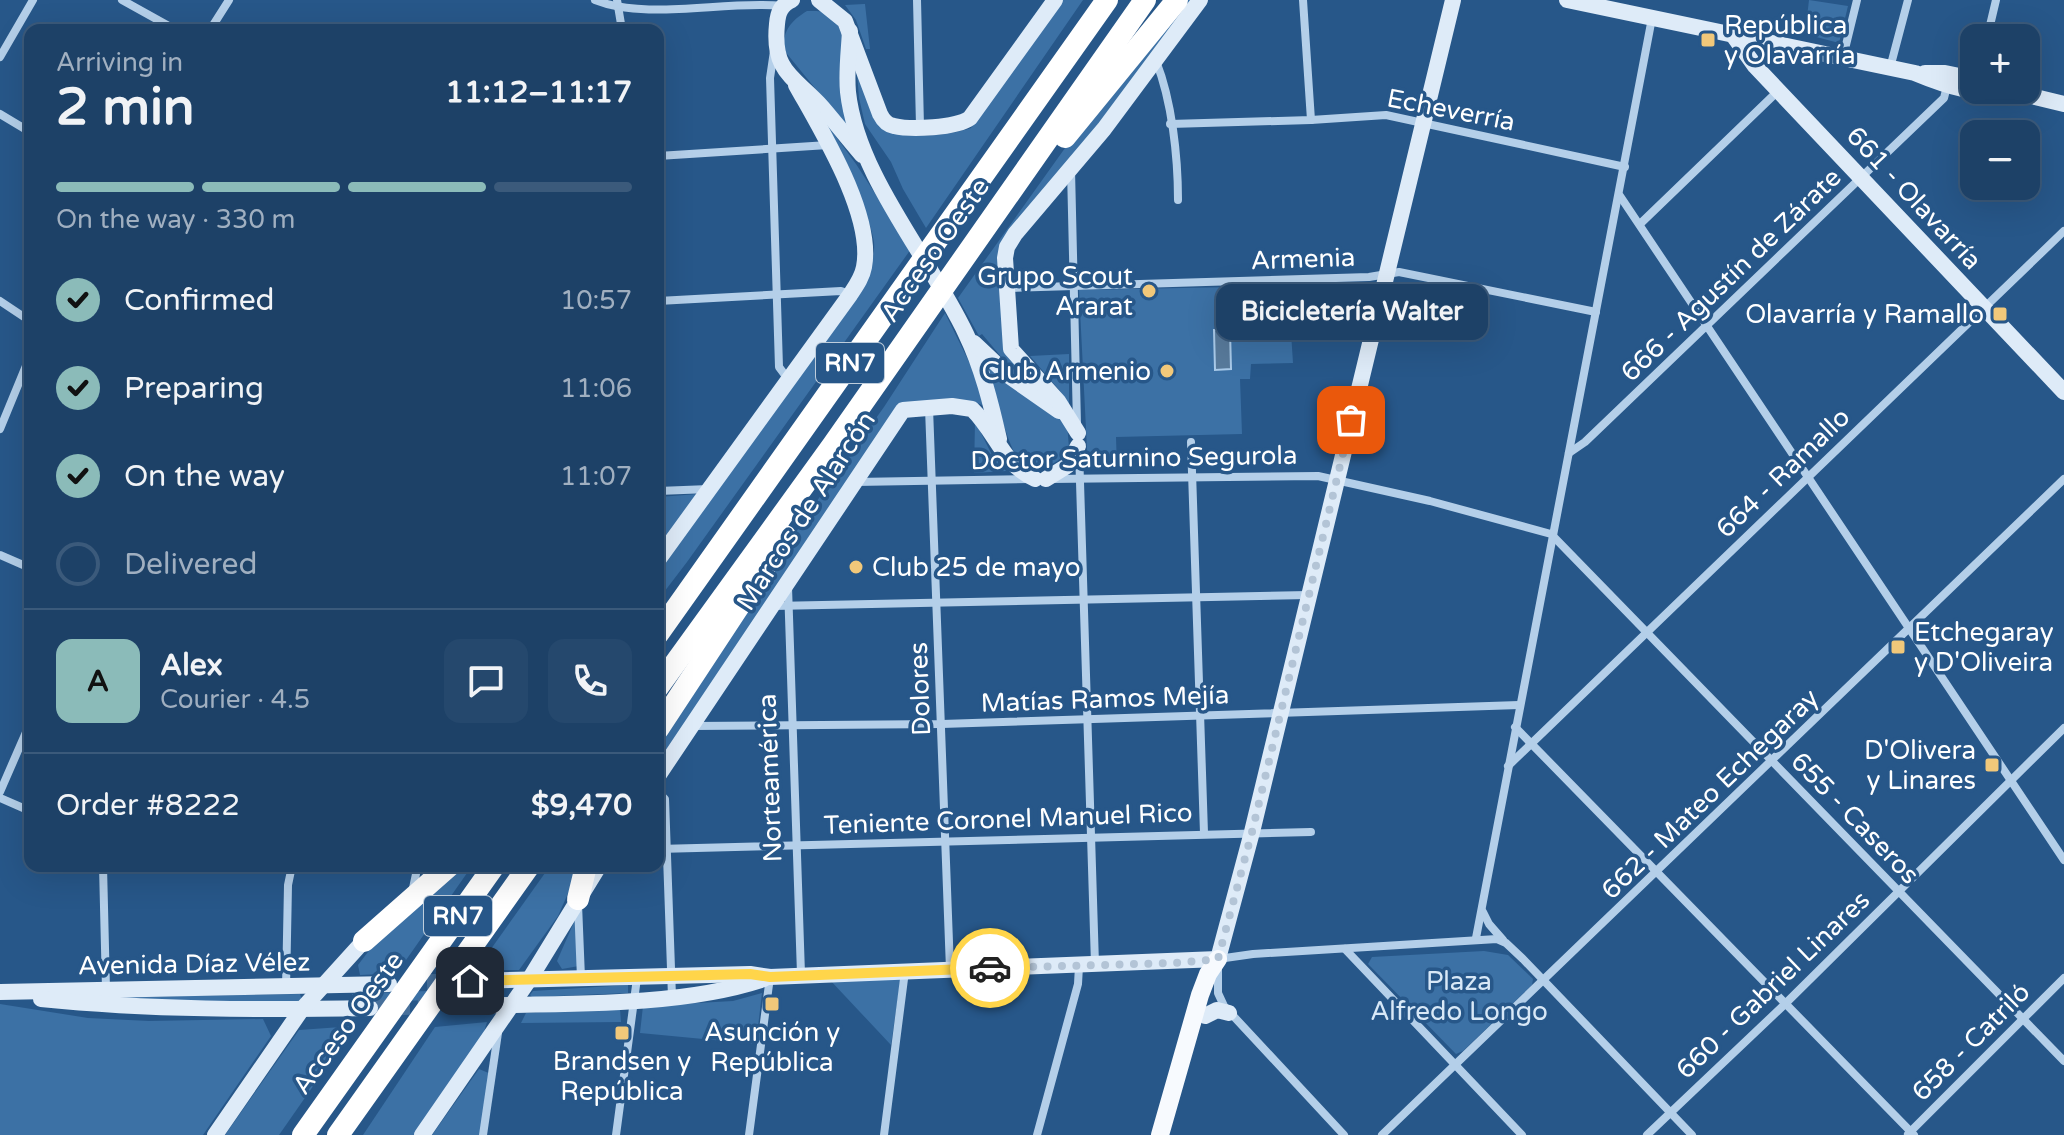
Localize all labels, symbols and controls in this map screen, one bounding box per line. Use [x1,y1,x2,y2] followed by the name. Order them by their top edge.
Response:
[1724,10,1856,71] place label: República y Olavarría
[1960,24,2040,200] map controls
[1960,24,2040,104] button: +
[1699,31,1717,49] marker: República y Olavarría
[56,47,183,78] text: Arriving in
[445,74,632,111] text: 11:12–11:17
[56,76,195,139] text: 2 min
[1384,82,1518,138] street label: Echeverría
[1840,120,1988,276] street label: 661 - Olavarría
[1960,120,2040,200] button: −
[1615,162,1847,388] street label: 666 - Agustín de Zárate
[874,172,996,328] street label: Acceso Oeste
[56,204,295,235] text: On the way · 330 m
[1250,242,1356,276] street label: Armenia
[977,261,1133,322] place label: Grupo Scout Ararat
[56,278,100,322] icon: check
[124,282,275,319] text: Confirmed
[1140,282,1158,300] marker: Grupo Scout Ararat
[1215,284,1487,340] callout: Bicicletería Walter
[560,285,632,316] text: 10:57
[1241,296,1463,327] text: Bicicletería Walter
[1745,299,1984,330] place label: Olavarría y Ramallo
[1991,305,2009,323] marker: Olavarría y Ramallo
[816,343,884,383] road number: RN7
[982,356,1151,387] place label: Club Armenio
[1158,362,1176,380] marker: Club Armenio
[56,366,100,410] icon: check
[124,370,264,407] text: Preparing
[560,373,632,404] text: 11:06
[1317,386,1385,454] pin
[1329,398,1373,442] icon: bag
[1710,402,1856,544] street label: 664 - Ramallo
[730,406,882,616] street label: Marcos de Alarcón
[970,440,1298,476] street label: Doctor Saturnino Segurola
[56,454,100,498] icon: check
[124,458,285,495] text: On the way
[560,461,632,492] text: 11:07
[124,546,258,583] text: Delivered
[872,552,1081,583] place label: Club 25 de mayo
[847,558,865,576] marker: Club 25 de mayo
[1914,617,2054,678] place label: Etchegaray y D'Oliveira
[1889,638,1907,656] marker: Etchegaray y D'Oliveira
[444,639,528,723] button: chat
[548,639,632,723] button: phone
[903,642,937,736] street label: Dolores
[160,647,223,684] text: Alex
[87,663,109,700] text: A
[980,679,1230,719] street label: Matías Ramos Mejía
[1595,682,1825,906] street label: 662 - Mateo Echegaray
[160,684,310,715] text: Courier · 4.5
[752,693,788,863] street label: Norteamérica
[1864,735,1976,796] place label: D'Olivera y Linares
[1785,746,1925,890] street label: 655 - Caseros
[1983,756,2001,774] marker: D'Olivera y Linares
[56,787,240,824] text: Order #8222
[531,787,632,824] text: $9,470
[823,797,1193,841] street label: Teniente Coronel Manuel Rico
[1670,885,1876,1085] street label: 660 - Gabriel Linares
[424,896,492,936] road number: RN7
[950,928,1030,1008] courier
[78,946,310,982] street label: Avenida Díaz Vélez
[286,946,410,1100] street label: Acceso Oeste
[968,946,1012,990] icon: car
[436,947,504,1015] pin
[448,959,492,1003] icon: home
[1370,966,1548,1027] park label: Plaza Alfredo Longo
[1906,977,2036,1107] street label: 658 - Catriló
[763,995,781,1013] marker: Asunción y República
[704,1017,840,1078] place label: Asunción y República
[613,1024,631,1042] marker: Brandsen y República
[553,1046,691,1107] place label: Brandsen y República

